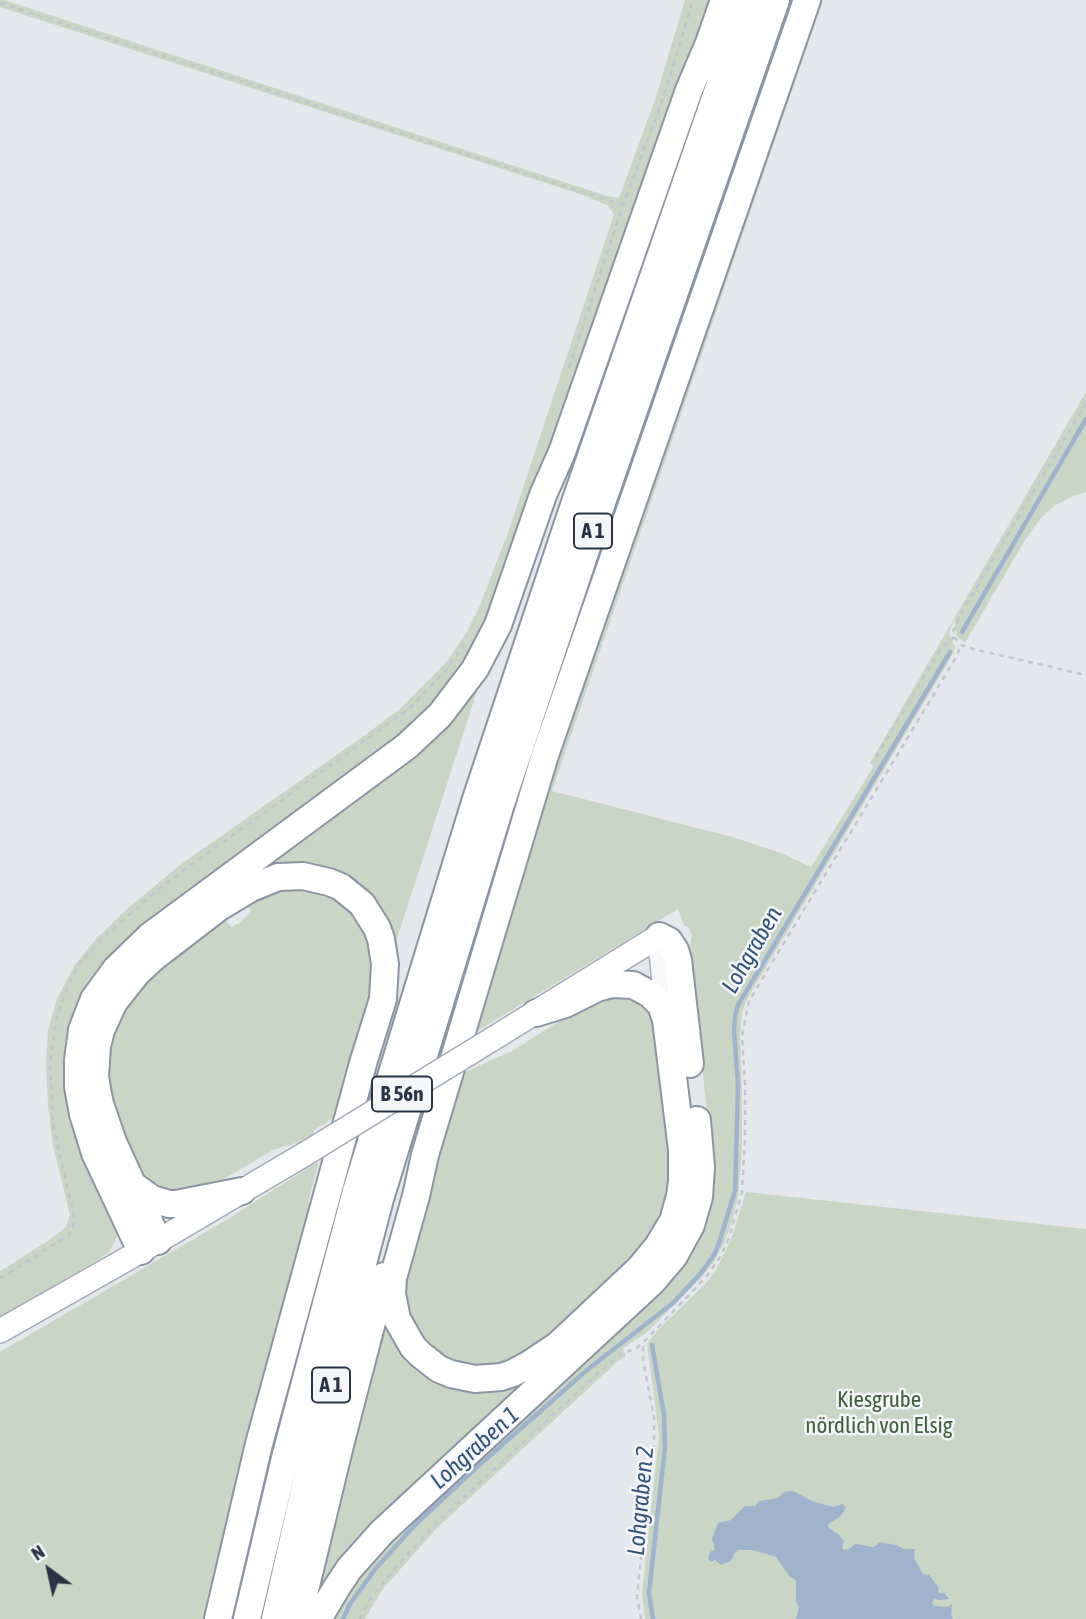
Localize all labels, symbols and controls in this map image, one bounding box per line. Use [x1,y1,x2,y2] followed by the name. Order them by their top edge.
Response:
[574,514,612,548] road number: A 1
[716,902,788,998] water label: Lohgraben
[372,1076,432,1112] road number: B 56n
[312,1368,350,1402] road number: A 1
[805,1386,953,1440] park label: Kiesgrube nördlich von Elsig
[425,1401,525,1495] water label: Lohgraben 1
[622,1445,660,1557] water label: Lohgraben 2
[14,1535,84,1605] north arrow
[27,1540,48,1565] text: N

